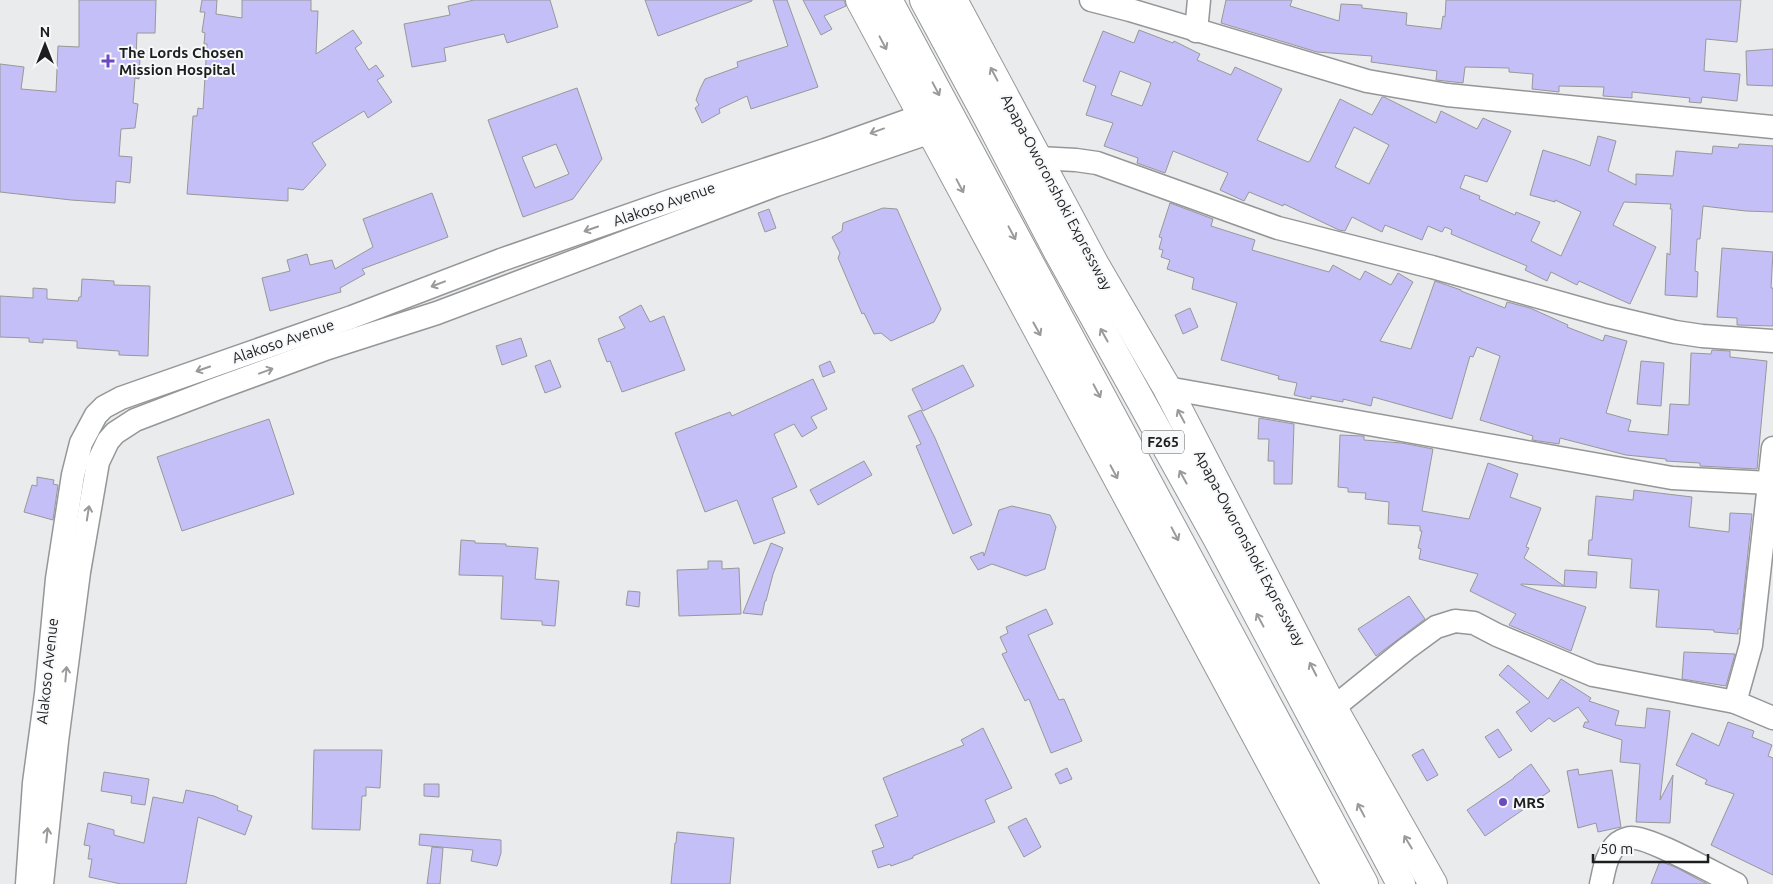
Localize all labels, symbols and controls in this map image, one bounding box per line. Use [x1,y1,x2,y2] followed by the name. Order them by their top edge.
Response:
[20,20,70,70] north arrow
[40,24,50,40] text: N
[879,35,889,50] one-way arrow
[119,44,244,78] place label: The Lords Chosen Mission Hospital
[101,54,115,68] marker: The Lords Chosen Mission Hospital
[988,68,998,82] one-way arrow
[931,82,941,97] one-way arrow
[998,91,1116,293] street label: Apapa-Oworonshoki Expressway
[870,127,885,136] one-way arrow
[956,178,965,193] one-way arrow
[611,179,717,229] street label: Alakoso Avenue
[583,225,599,235] one-way arrow
[1007,225,1017,240] one-way arrow
[430,280,446,289] one-way arrow
[230,316,336,366] street label: Alakoso Avenue
[1032,322,1042,337] one-way arrow
[1099,328,1109,343] one-way arrow
[195,365,211,374] one-way arrow
[258,366,273,375] one-way arrow
[1093,383,1103,398] one-way arrow
[1176,409,1185,424] one-way arrow
[1142,431,1184,454] road number: F265
[1191,447,1309,649] street label: Apapa-Oworonshoki Expressway
[1110,465,1120,479] one-way arrow
[1178,470,1188,485] one-way arrow
[84,506,94,522] one-way arrow
[1170,526,1180,541] one-way arrow
[1255,613,1265,628] one-way arrow
[33,617,61,725] street label: Alakoso Avenue
[1308,661,1318,676] one-way arrow
[61,666,70,682] one-way arrow
[1513,794,1545,811] place label: MRS
[1497,796,1509,808] marker: MRS
[1356,803,1366,818] one-way arrow
[42,828,52,844] one-way arrow
[1593,832,1708,864] scale bar
[1403,835,1413,849] one-way arrow
[1600,840,1633,857] text: 50 m

